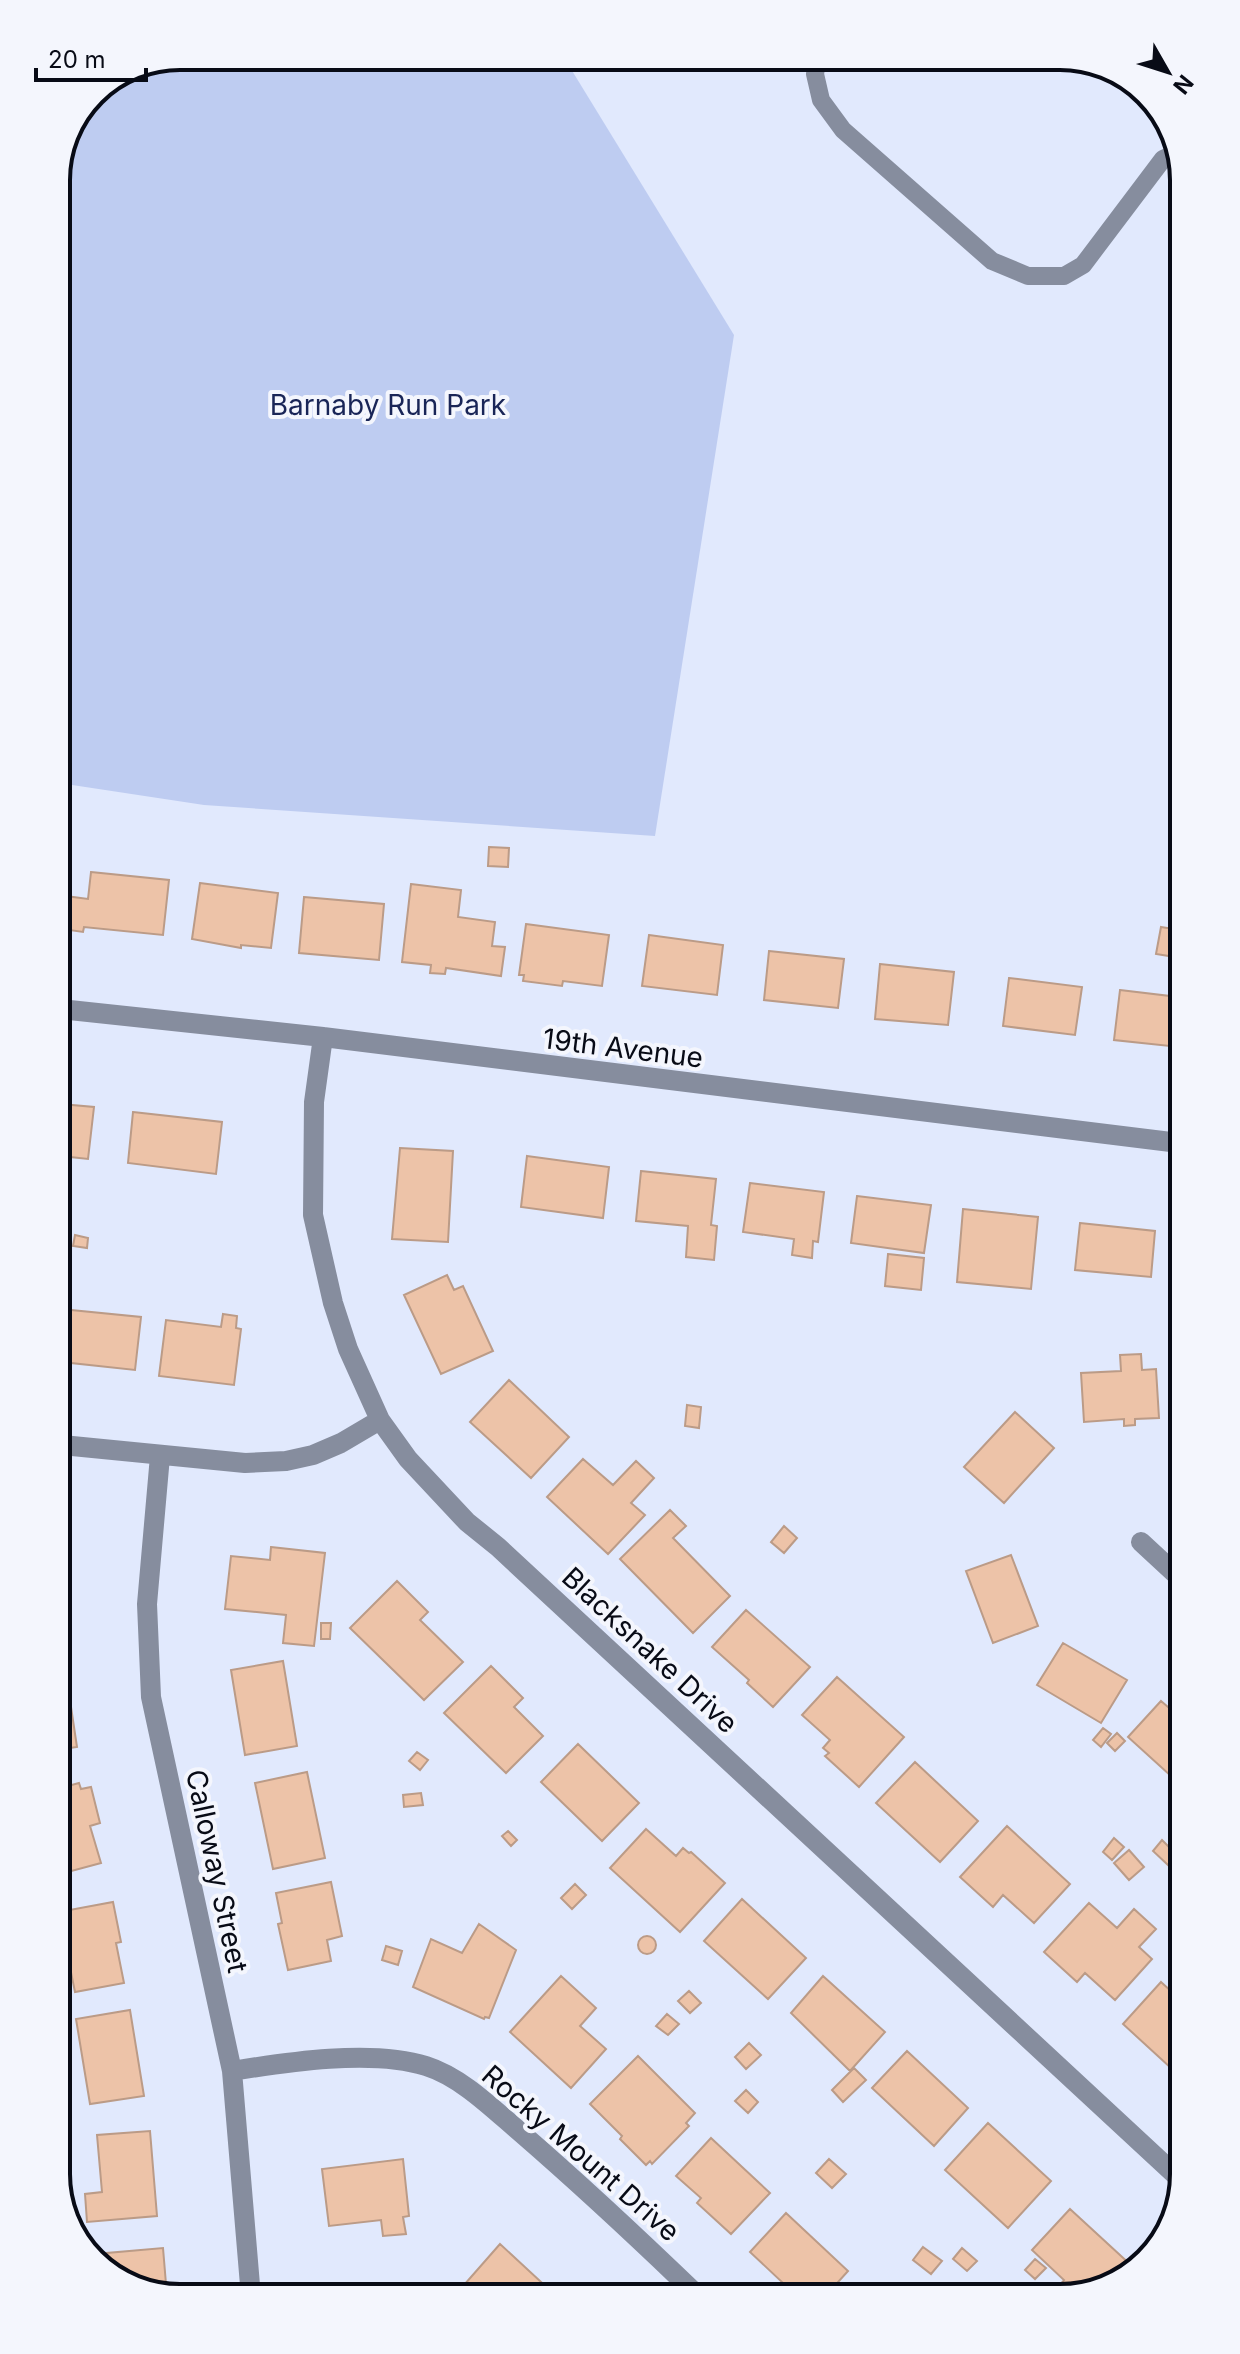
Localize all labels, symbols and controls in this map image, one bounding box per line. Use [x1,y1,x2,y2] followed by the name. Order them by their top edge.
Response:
[36,32,146,82] scale bar
[1128,32,1208,112] north arrow
[48,45,106,74] text: 20 m
[1168,70,1199,99] text: N
[270,388,506,422] park label: Barnaby Run Park
[541,1021,705,1075] street label: 19th Avenue
[555,1560,745,1740] street label: Blacksnake Drive
[179,1766,255,1976] street label: Calloway Street
[475,2058,687,2248] street label: Rocky Mount Drive

